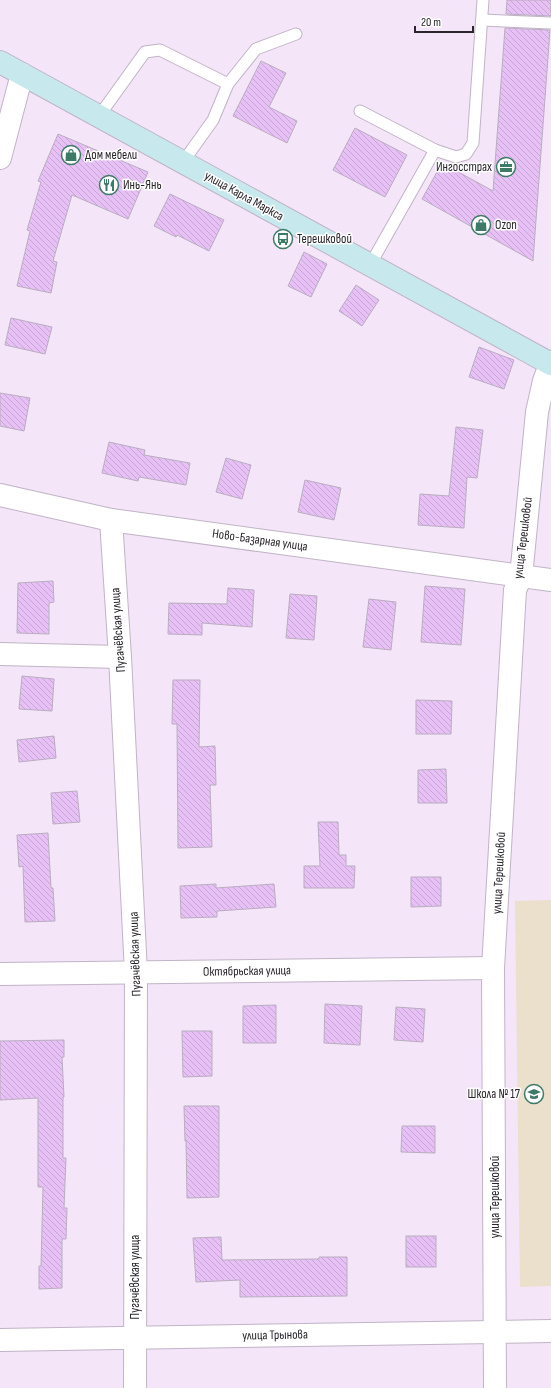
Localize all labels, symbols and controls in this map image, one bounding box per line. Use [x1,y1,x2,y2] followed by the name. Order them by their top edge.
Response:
[415,8,473,34] scale bar
[421,15,441,30] text: 20 m
[60,144,82,166] shop icon: Дом мебели
[85,147,137,163] place label: Дом мебели
[495,156,517,178] office icon: Ингосстрах
[436,159,492,175] place label: Ингосстрах
[201,168,287,224] street label: улица Карла Маркса
[98,174,120,196] restaurant icon: Инь-Янь
[123,177,162,193] place label: Инь-Янь
[470,214,492,236] shop icon: Ozon
[495,217,517,233] place label: Ozon
[272,228,294,250] bus stop icon: Терешковой
[297,231,352,247] place label: Терешковой
[510,496,536,580] street label: улица Терешковой
[211,525,309,555] street label: Ново-Базарная улица
[107,587,129,673] street label: Пугачёвская улица
[489,831,509,915] street label: улица Терешковой
[126,911,144,997] street label: Пугачёвская улица
[203,962,291,980] street label: Октябрьская улица
[523,1083,545,1105] school or university icon: Школа № 17
[468,1086,521,1102] place label: Школа № 17
[487,1156,503,1238] street label: улица Терешковой
[127,1235,143,1319] street label: Пугачёвская улица
[242,1326,308,1344] street label: улица Трынова

